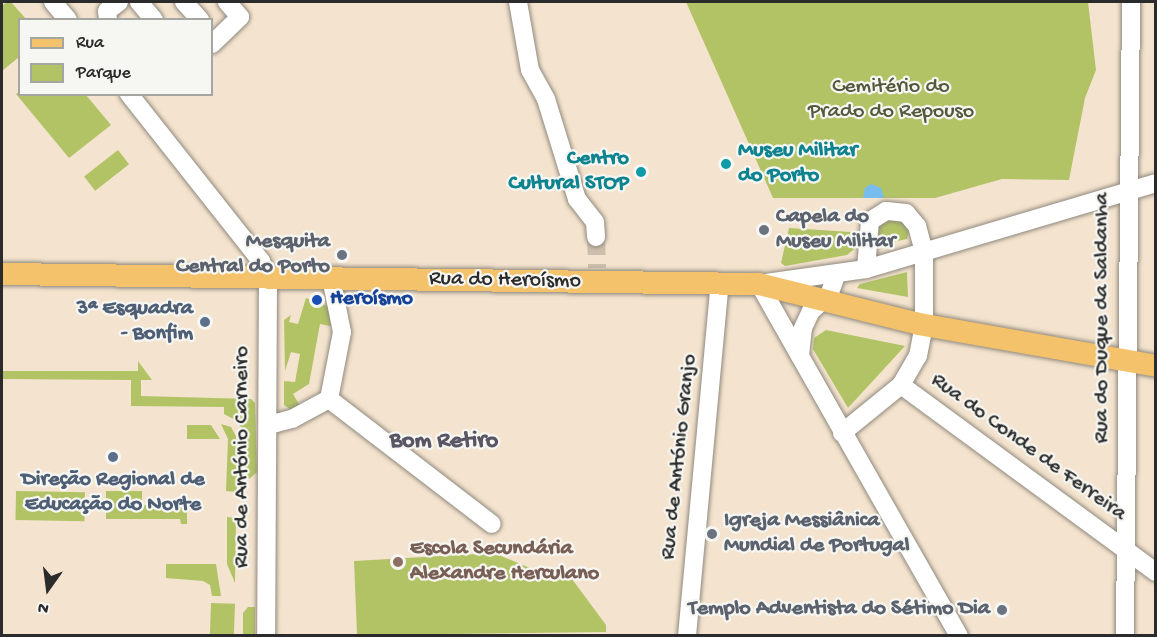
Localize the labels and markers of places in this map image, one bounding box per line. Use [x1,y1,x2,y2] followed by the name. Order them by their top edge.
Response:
[738,138,857,190] place label: Museu Militar do Porto
[508,146,629,198] place label: Centro Cultural STOP
[719,157,733,171] marker: Museu Militar do Porto
[634,165,648,179] marker: Centro Cultural STOP
[776,204,895,255] place label: Capela do Museu Militar
[757,223,771,237] marker: Capela do Museu Militar
[176,229,330,280] place label: Mesquita Central do Porto
[335,248,349,262] marker: Mesquita Central do Porto
[330,287,413,313] place label: Heroísmo
[308,291,326,309] marker: Heroísmo
[77,296,193,348] place label: 3ª Esquadra - Bonfim
[198,315,212,329] marker: 3ª Esquadra - Bonfim
[106,450,120,464] marker: Direção Regional de Educação do Norte
[21,467,205,518] place label: Direção Regional de Educação do Norte
[724,508,910,560] place label: Igreja Messiânica Mundial de Portugal
[705,527,719,541] marker: Igreja Messiânica Mundial de Portugal
[410,536,599,588] place label: Escola Secundária Alexandre Herculano
[391,555,405,569] marker: Escola Secundária Alexandre Herculano
[688,597,990,623] place label: Templo Adventista do Sétimo Dia
[995,603,1009,617] marker: Templo Adventista do Sétimo Dia

